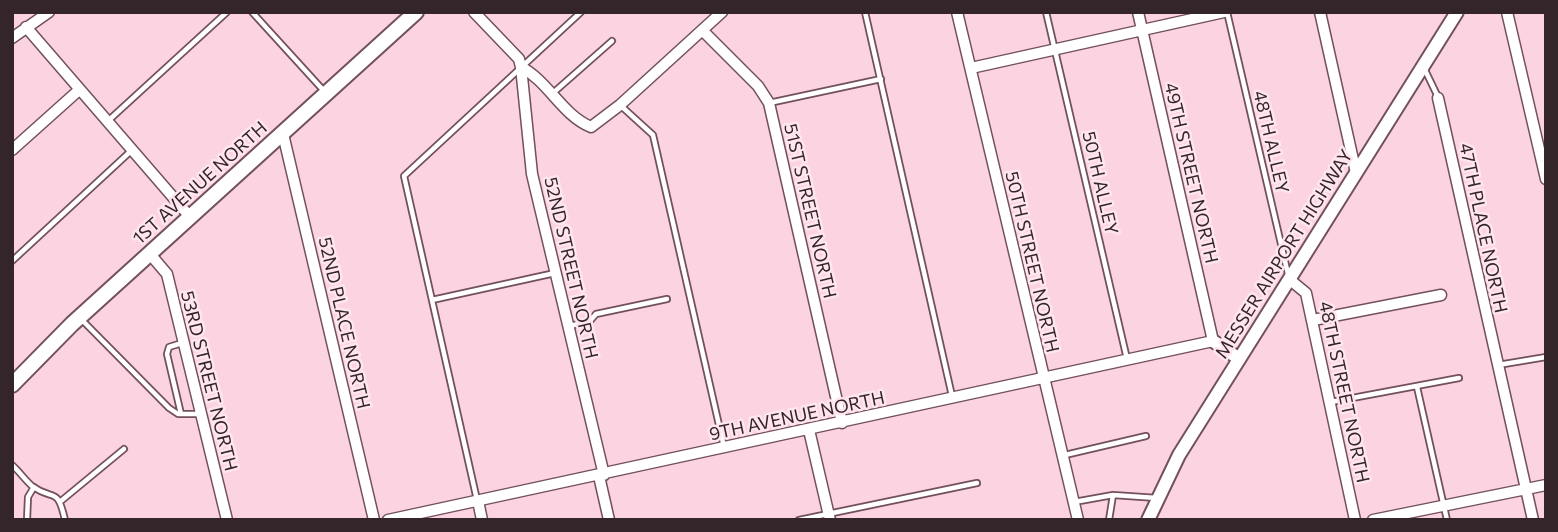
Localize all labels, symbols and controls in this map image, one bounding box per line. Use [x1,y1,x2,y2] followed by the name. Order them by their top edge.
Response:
[1160,80,1222,266] street label: 49TH STREET NORTH
[1249,88,1293,196] street label: 48TH ALLEY
[128,117,272,249] street label: 1ST AVENUE NORTH
[779,122,841,300] street label: 51ST STREET NORTH
[1078,129,1122,237] street label: 50TH ALLEY
[1454,141,1512,315] street label: 47TH PLACE NORTH
[1211,146,1357,362] street label: MESSER AIRPORT HIGHWAY
[1001,169,1063,355] street label: 50TH STREET NORTH
[540,175,602,361] street label: 52ND STREET NORTH
[314,235,374,411] street label: 52ND PLACE NORTH
[176,289,242,473] street label: 53RD STREET NORTH
[1314,299,1374,485] street label: 48TH STREET NORTH
[707,387,887,445] street label: 9TH AVENUE NORTH

